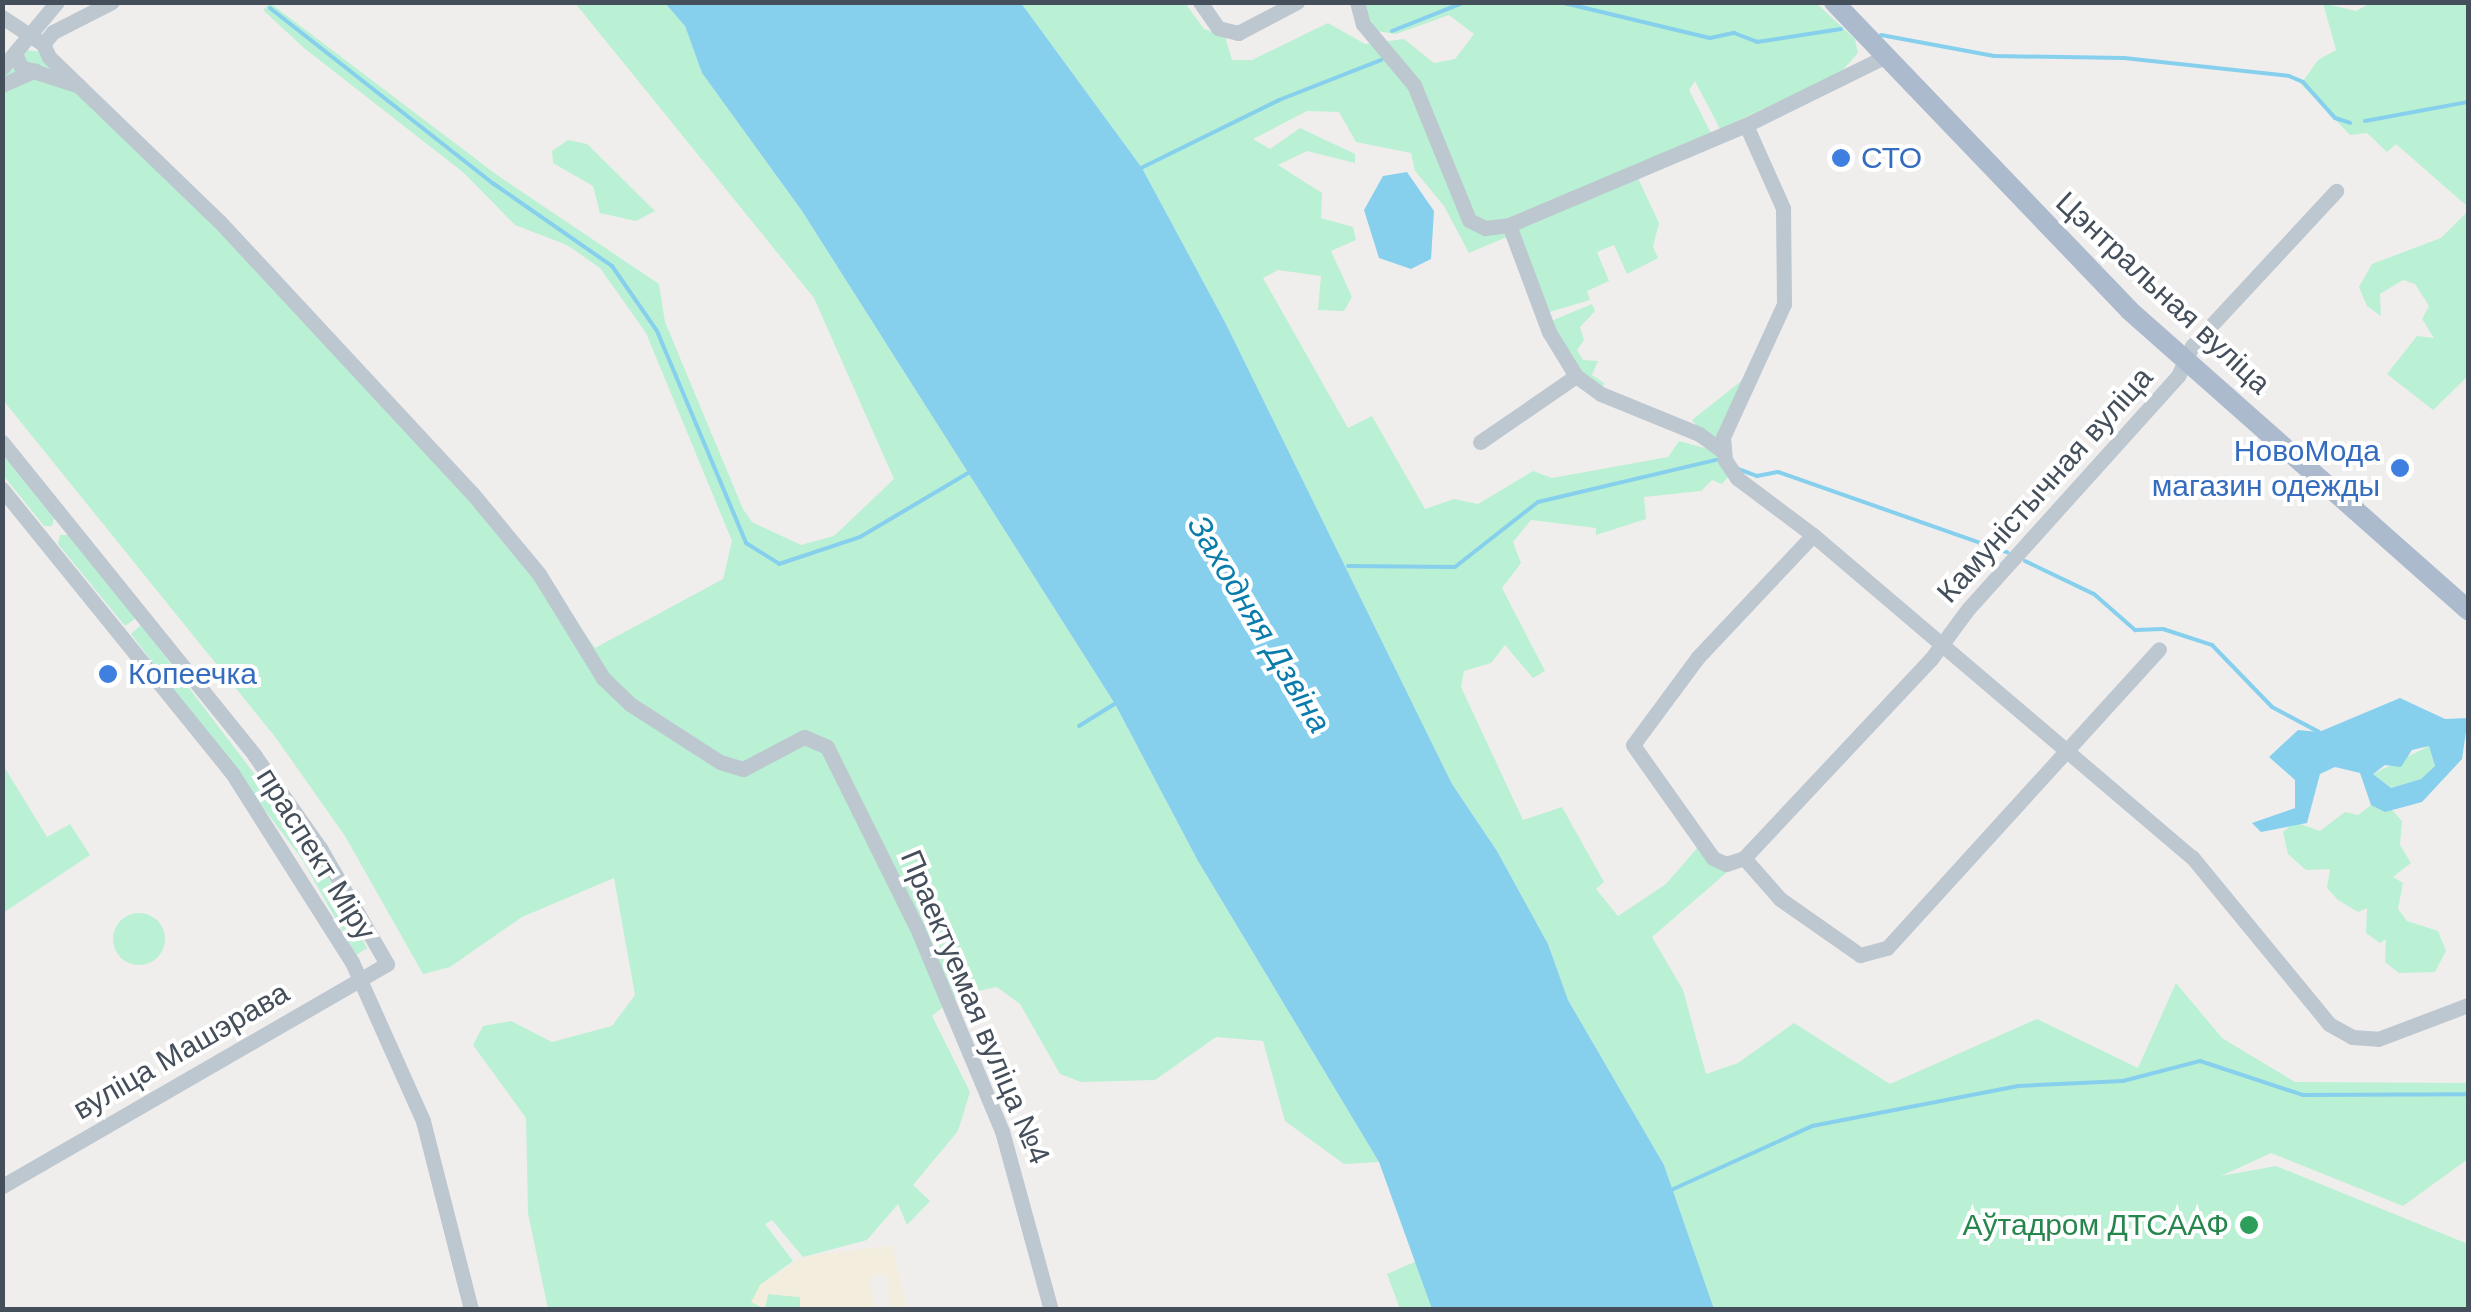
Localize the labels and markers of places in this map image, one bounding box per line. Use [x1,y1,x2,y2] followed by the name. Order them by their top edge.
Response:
[1861,140,1922,176] place label: СТО
[1830,147,1852,169] marker: СТО
[2152,433,2380,504] place label: НовоМода магазин одежды
[2389,457,2411,479] marker: НовоМода магазин одежды
[128,656,257,692] place label: Копеечка
[97,663,119,685] marker: Копеечка
[1963,1207,2229,1243] place label: Аўтадром ДТСААФ
[2238,1214,2260,1236] marker: Аўтадром ДТСААФ

